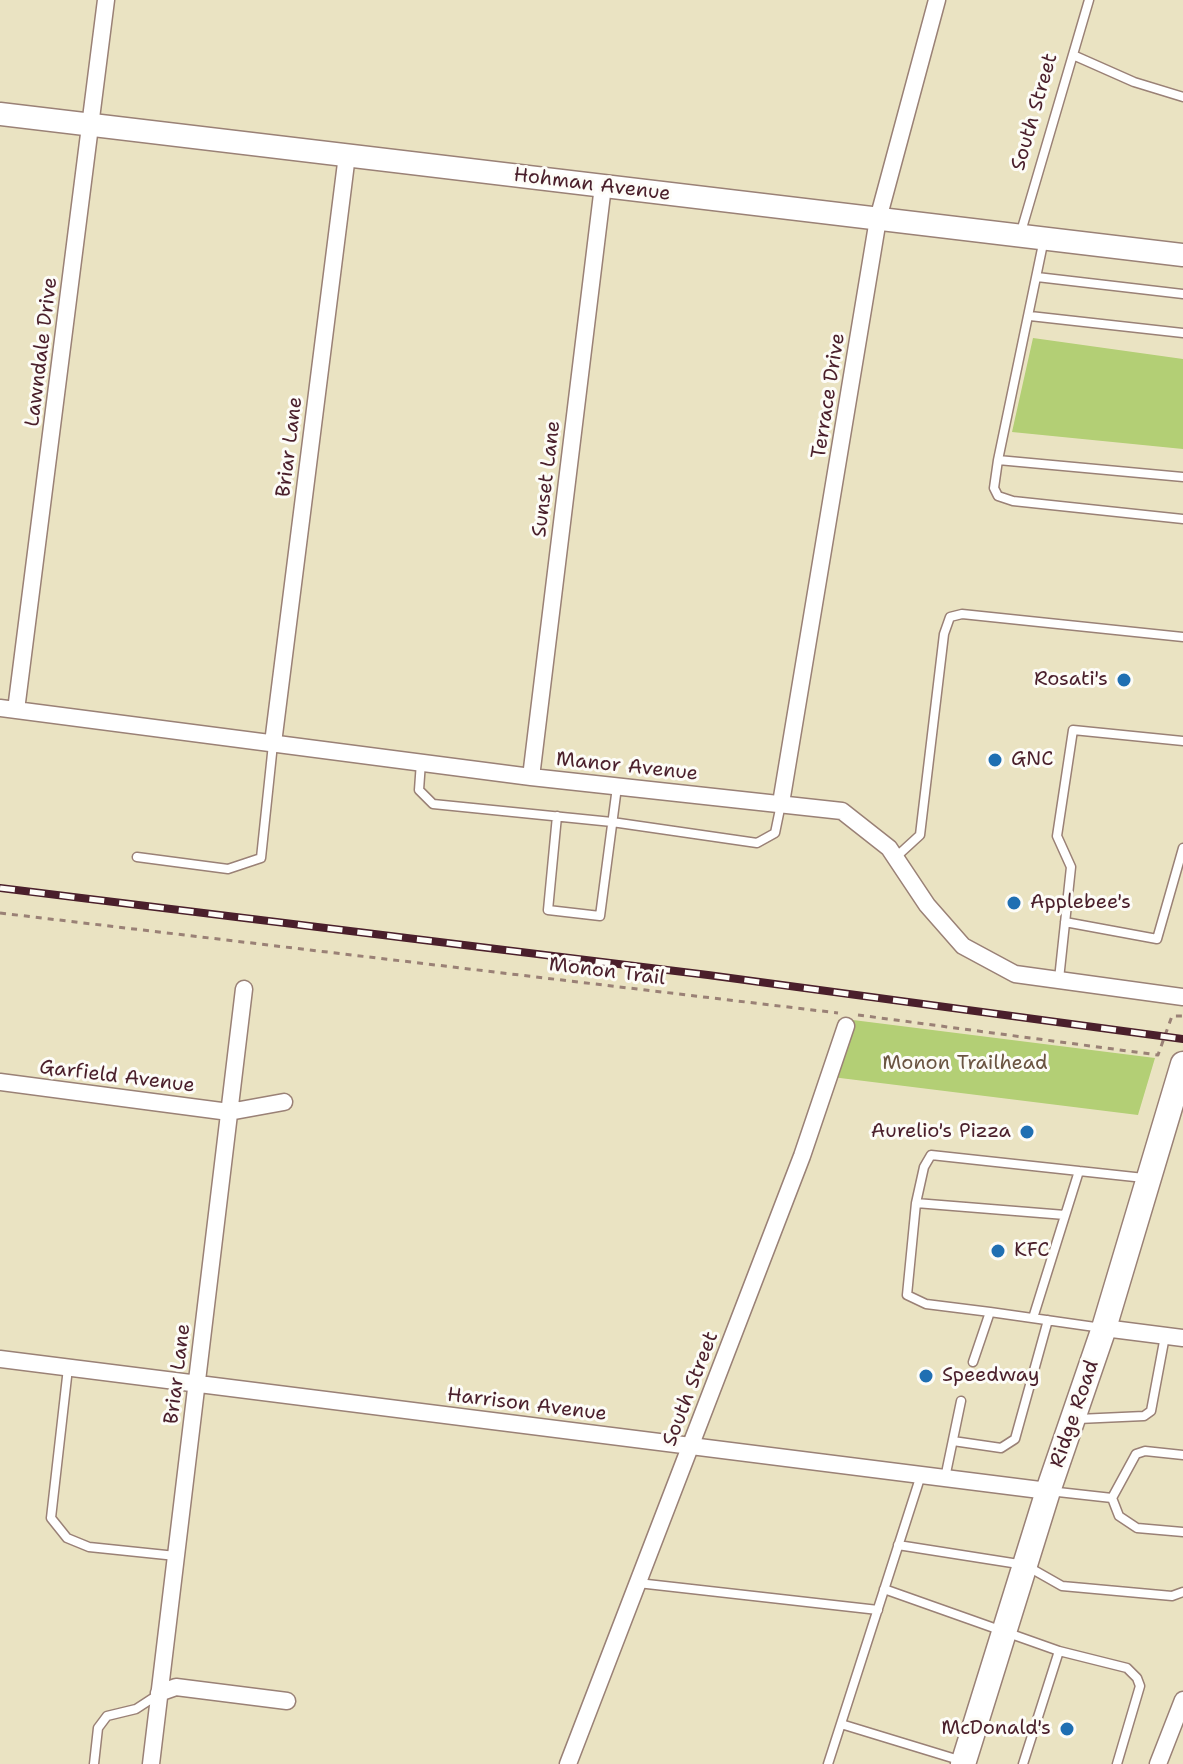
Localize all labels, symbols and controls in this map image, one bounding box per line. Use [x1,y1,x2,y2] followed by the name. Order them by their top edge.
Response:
[1007,51,1063,173] street label: South Street
[512,163,672,207] street label: Hohman Avenue
[21,276,63,428] street label: Lawndale Drive
[807,331,851,461] street label: Terrace Drive
[272,395,308,499] street label: Briar Lane
[528,419,566,539] street label: Sunset Lane
[1034,668,1108,692] place label: Rosati's
[1115,671,1133,689] marker: Rosati's
[555,748,699,786] street label: Manor Avenue
[1011,748,1054,772] place label: GNC
[986,751,1004,769] marker: GNC
[1030,891,1131,915] place label: Applebee's
[1005,894,1023,912] marker: Applebee's
[547,953,667,991] street label: Monon Trail
[882,1052,1048,1076] park label: Monon Trailhead
[38,1056,196,1098] street label: Garfield Avenue
[871,1120,1011,1144] place label: Aurelio's Pizza
[1018,1123,1036,1141] marker: Aurelio's Pizza
[1014,1239,1050,1263] place label: KFC
[989,1242,1007,1260] marker: KFC
[160,1322,196,1426] street label: Briar Lane
[658,1328,724,1450] street label: South Street
[1045,1357,1105,1471] street label: Ridge Road
[942,1364,1039,1388] place label: Speedway
[917,1367,935,1385] marker: Speedway
[446,1383,608,1427] street label: Harrison Avenue
[941,1717,1051,1741] place label: McDonald's
[1058,1720,1076,1738] marker: McDonald's

